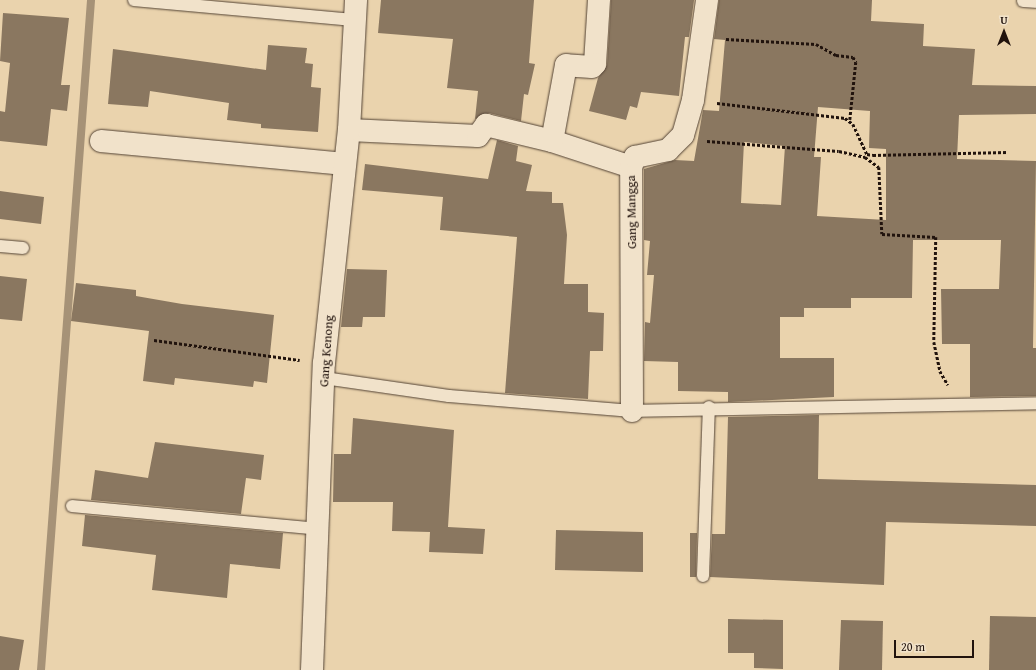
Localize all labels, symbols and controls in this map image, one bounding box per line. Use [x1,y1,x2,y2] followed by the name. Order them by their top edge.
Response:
[984,12,1024,52] north arrow
[1000,12,1008,28] text: U
[624,175,640,249] street label: Gang Mangga
[317,315,337,387] street label: Gang Kenong
[896,632,976,658] scale bar
[901,638,925,655] text: 20 m

